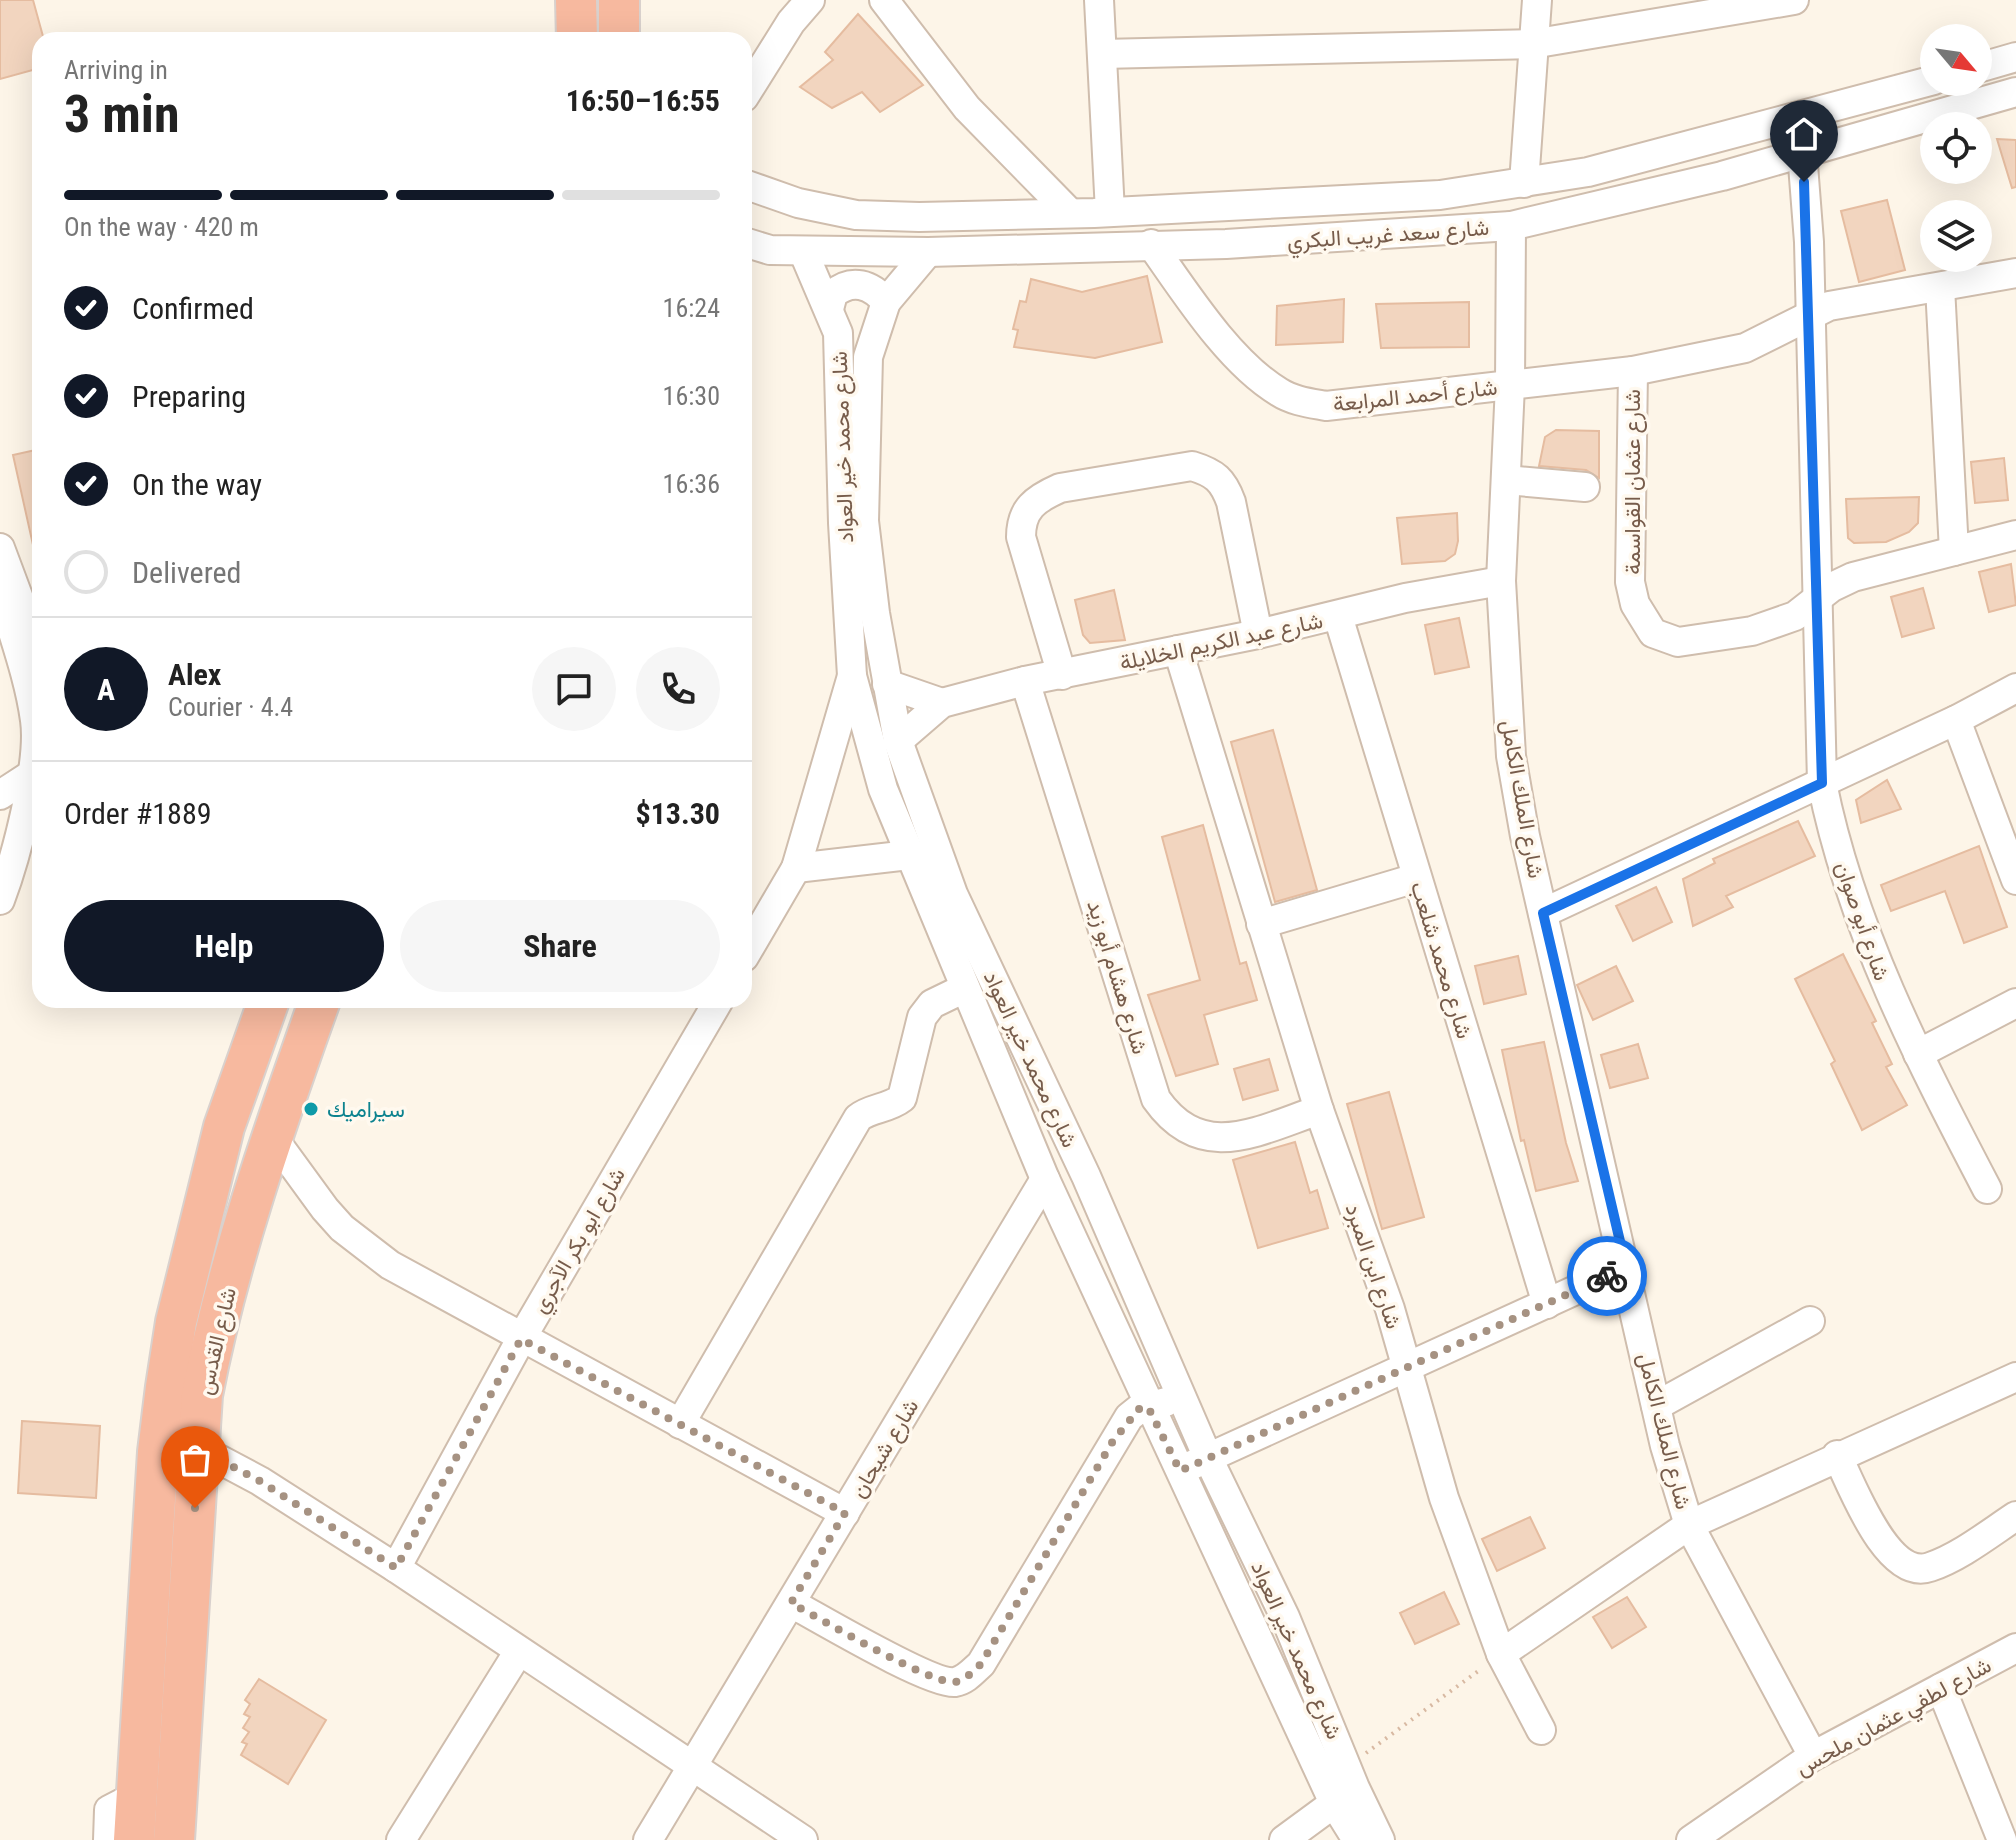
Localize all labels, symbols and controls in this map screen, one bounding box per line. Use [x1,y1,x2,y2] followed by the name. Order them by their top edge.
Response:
[1920,24,1992,96] north arrow
[1920,24,1992,272] map controls
[64,55,168,85] text: Arriving in
[566,83,720,118] text: 16:50–16:55
[64,84,180,145] text: 3 min
[1770,100,1838,182] pin
[1782,112,1826,156] icon: home
[1920,112,1992,184] button: locate
[1920,200,1992,272] button: layers
[64,212,259,242] text: On the way · 420 m
[1286,215,1490,260] street label: شارع سعد غريب البكري
[64,286,108,330] icon: check
[132,291,254,326] text: Confirmed
[663,293,720,323] text: 16:24
[827,351,860,543] street label: شارع محمد خير العواد
[64,374,108,418] icon: check
[1332,374,1499,419] street label: شارع أحمد المرابعة
[132,379,246,414] text: Preparing
[663,381,720,411] text: 16:30
[1620,389,1647,575] street label: شارع عثمان القواسمة
[64,462,108,506] icon: check
[132,467,262,502] text: On the way
[663,469,720,499] text: 16:36
[132,555,241,590] text: Delivered
[1117,608,1325,677] street label: شارع عبد الكريم الخلايلة
[532,647,616,731] button: chat
[636,647,720,731] button: phone
[168,657,221,692] text: Alex
[97,672,115,707] text: A
[168,692,293,722] text: Courier · 4.4
[1494,718,1549,881] street label: شارع الملك الكامل
[64,796,212,831] text: Order #1889
[635,796,720,831] text: $13.30
[1829,859,1895,984] street label: شارع أبو صوان
[1404,879,1477,1042] street label: شارع محمد شلعب
[1080,897,1153,1058] street label: شارع هشام أبو زيد
[64,900,384,992] button: Help
[400,900,720,992] button: Share
[977,967,1082,1152] street label: شارع محمد خير العواد
[327,1097,405,1123] place label: سيراميك
[302,1100,320,1118] marker: سيراميك
[527,1163,635,1320] street label: شارع ابو بكر الآجري
[1339,1200,1407,1333] street label: شارع ابن المبرد
[1567,1236,1647,1316] courier
[1585,1254,1629,1298] icon: bike
[192,1285,243,1398] street label: شارع القدس
[1631,1350,1696,1512] street label: شارع الملك الكامل
[845,1395,925,1503] street label: شارع شيحان
[161,1426,229,1508] pin
[173,1438,217,1482] icon: bag
[1244,1557,1347,1744] street label: شارع محمد خير العواد
[1791,1652,1998,1786] street label: شارع لطفي عثمان ملحس

